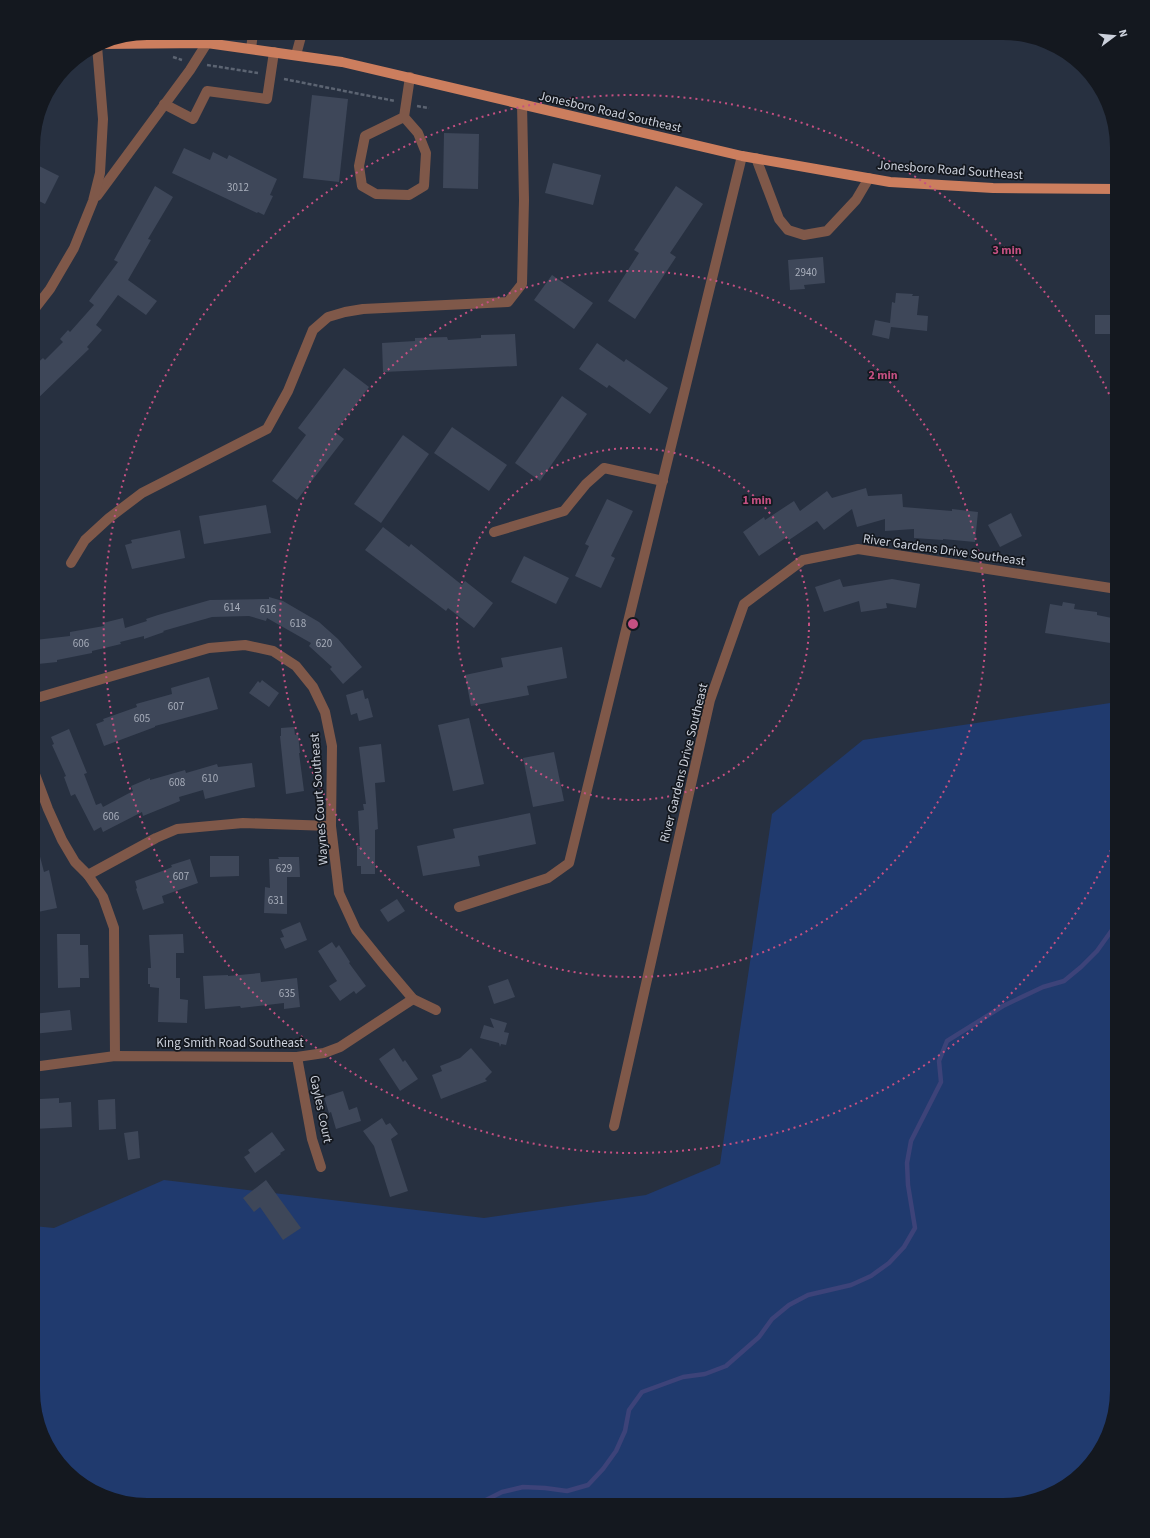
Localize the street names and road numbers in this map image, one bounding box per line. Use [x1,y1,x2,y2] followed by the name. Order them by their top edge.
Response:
[537,87,684,137] street label: Jonesboro Road Southeast
[877,156,1024,184] street label: Jonesboro Road Southeast
[862,530,1027,570] street label: River Gardens Drive Southeast
[655,681,713,845] street label: River Gardens Drive Southeast
[305,732,333,866] street label: Waynes Court Southeast
[156,1034,304,1052] street label: King Smith Road Southeast
[305,1073,337,1145] street label: Gayles Court

